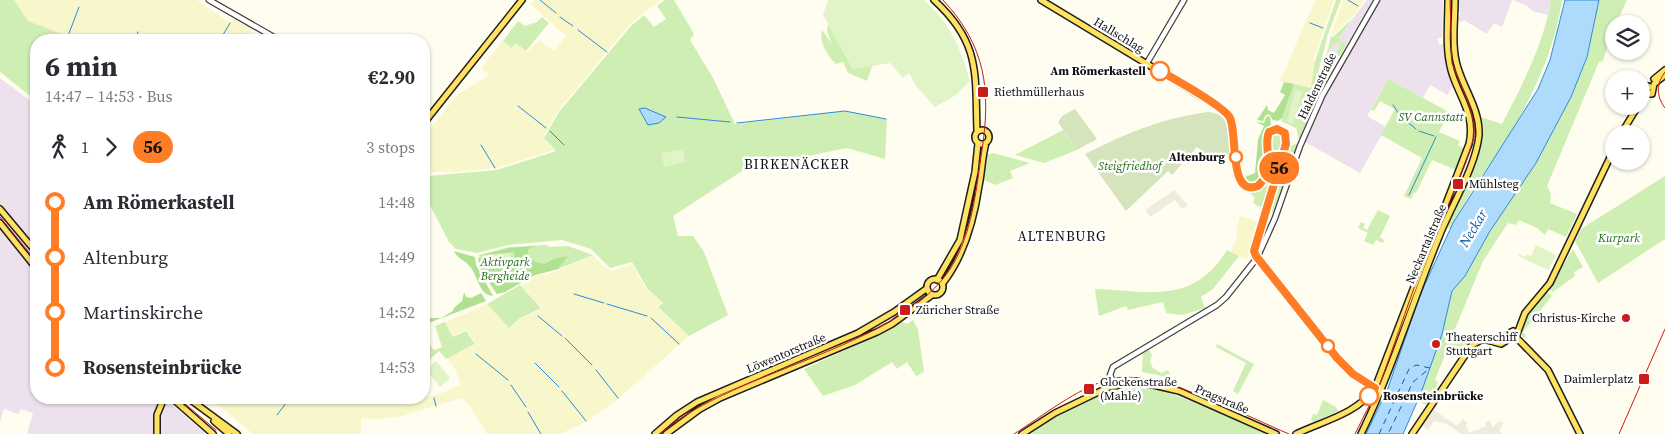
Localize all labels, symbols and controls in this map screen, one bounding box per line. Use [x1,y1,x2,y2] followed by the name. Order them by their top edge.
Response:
[1091,14,1147,56] street label: Hallschlag
[1605,15,1650,170] map controls
[1605,15,1650,60] button: layers
[45,47,118,85] text: 6 min
[1294,50,1340,122] street label: Haldenstraße
[1150,61,1170,81] marker: Am Römerkastell
[1050,63,1146,79] place label: Am Römerkastell
[368,64,415,90] text: €2.90
[1605,70,1650,115] button: +
[994,84,1084,100] place label: Riethmüllerhaus
[45,85,173,107] text: 14:47 – 14:53 · Bus
[976,85,990,99] marker: Riethmüllerhaus
[1398,109,1465,125] park label: SV Cannstatt
[1605,125,1650,170] button: −
[45,133,73,161] icon: walk
[97,133,125,161] icon: forward
[143,134,163,159] text: 56
[81,136,89,158] text: 1
[366,136,415,158] text: 3 stops
[1169,149,1225,165] place label: Altenburg
[1229,150,1243,164] marker: Altenburg
[1256,152,1302,184] line badge: 56
[744,154,850,174] district label: BIRKENÄCKER
[1269,155,1289,180] text: 56
[1098,158,1164,174] park label: Steigfriedhof
[1469,176,1519,192] place label: Mühlsteg
[1451,177,1465,191] marker: Mühlsteg
[83,189,235,215] text: Am Römerkastell
[378,191,415,213] text: 14:48
[1402,202,1450,286] street label: Neckartalstraße
[1453,205,1492,251] water label: Neckar
[1017,226,1107,246] district label: ALTENBURG
[1597,230,1640,246] park label: Kurpark
[83,244,168,270] text: Altenburg
[378,246,415,268] text: 14:49
[479,254,530,284] park label: Aktivpark Bergheide
[83,299,203,325] text: Martinskirche
[378,301,415,323] text: 14:52
[916,302,999,318] place label: Züricher Straße
[898,303,912,317] marker: Züricher Straße
[1532,310,1616,326] place label: Christus-Kirche
[1620,312,1632,324] marker: Christus-Kirche
[744,329,828,377] street label: Löwentorstraße
[1446,329,1518,359] place label: Theaterschiff Stuttgart
[1430,338,1442,350] marker: Theaterschiff Stuttgart
[1321,339,1335,353] unlabelled marker
[83,354,242,380] text: Rosensteinbrücke
[378,356,415,378] text: 14:53
[1563,371,1634,387] place label: Daimlerplatz
[1637,372,1651,386] marker: Daimlerplatz
[1100,374,1177,404] place label: Glockenstraße (Mahle)
[1192,380,1252,418] street label: Pragstraße
[1082,382,1096,396] marker: Glockenstraße (Mahle)
[1359,386,1379,406] marker: Rosensteinbrücke
[1383,388,1483,404] place label: Rosensteinbrücke

